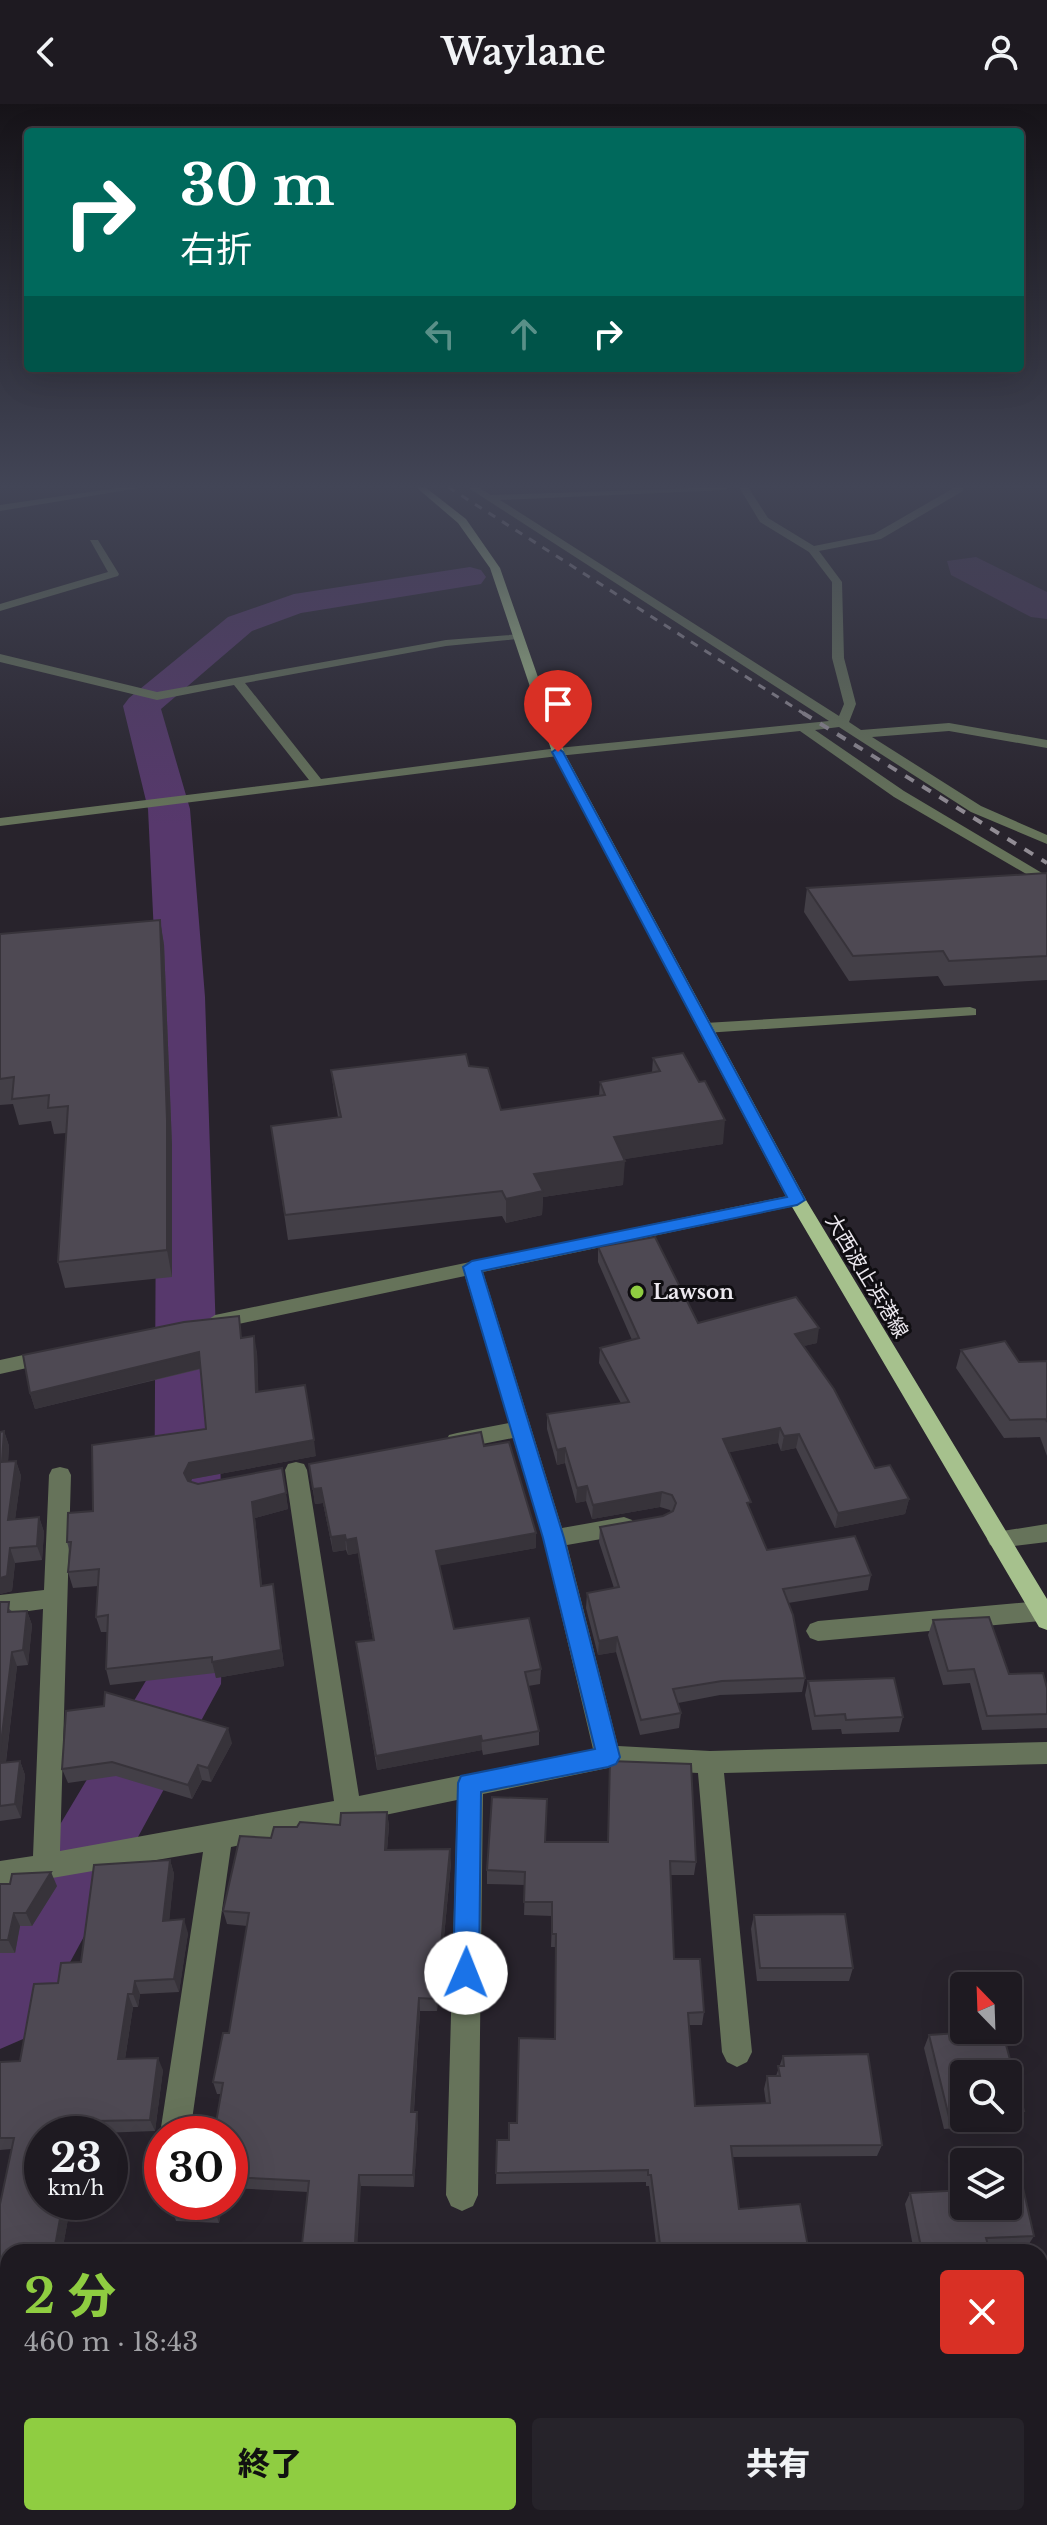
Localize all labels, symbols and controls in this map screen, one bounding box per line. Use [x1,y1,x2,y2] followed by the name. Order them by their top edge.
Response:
[24,30,68,74] icon: back
[441,30,606,75] text: Waylane
[979,30,1023,74] icon: person
[180,151,335,220] text: 30 m
[48,160,152,264] icon: right
[180,227,252,272] text: 右折
[418,312,462,356] icon: left
[502,312,546,356] icon: ahead
[586,312,630,356] icon: right
[524,670,592,752] pin
[536,682,580,726] icon: arrive
[821,1210,913,1342] street label: 大西波止浜港線
[653,1280,734,1304] place label: Lawson
[628,1283,646,1301] marker: Lawson
[424,1931,508,2015] position arrow
[950,1972,1022,2044] north arrow
[950,1972,1022,2220] map controls
[950,2060,1022,2132] button: search
[144,2116,248,2220] speed limit sign: 30
[50,2133,102,2183] text: 23
[950,2148,1022,2220] button: layers
[48,2176,104,2200] text: km/h
[24,2266,116,2326] text: 2 分
[940,2270,1024,2354] button: close
[24,2326,198,2358] text: 460 m · 18:43
[24,2418,516,2510] button: 終了
[532,2418,1024,2510] button: 共有

